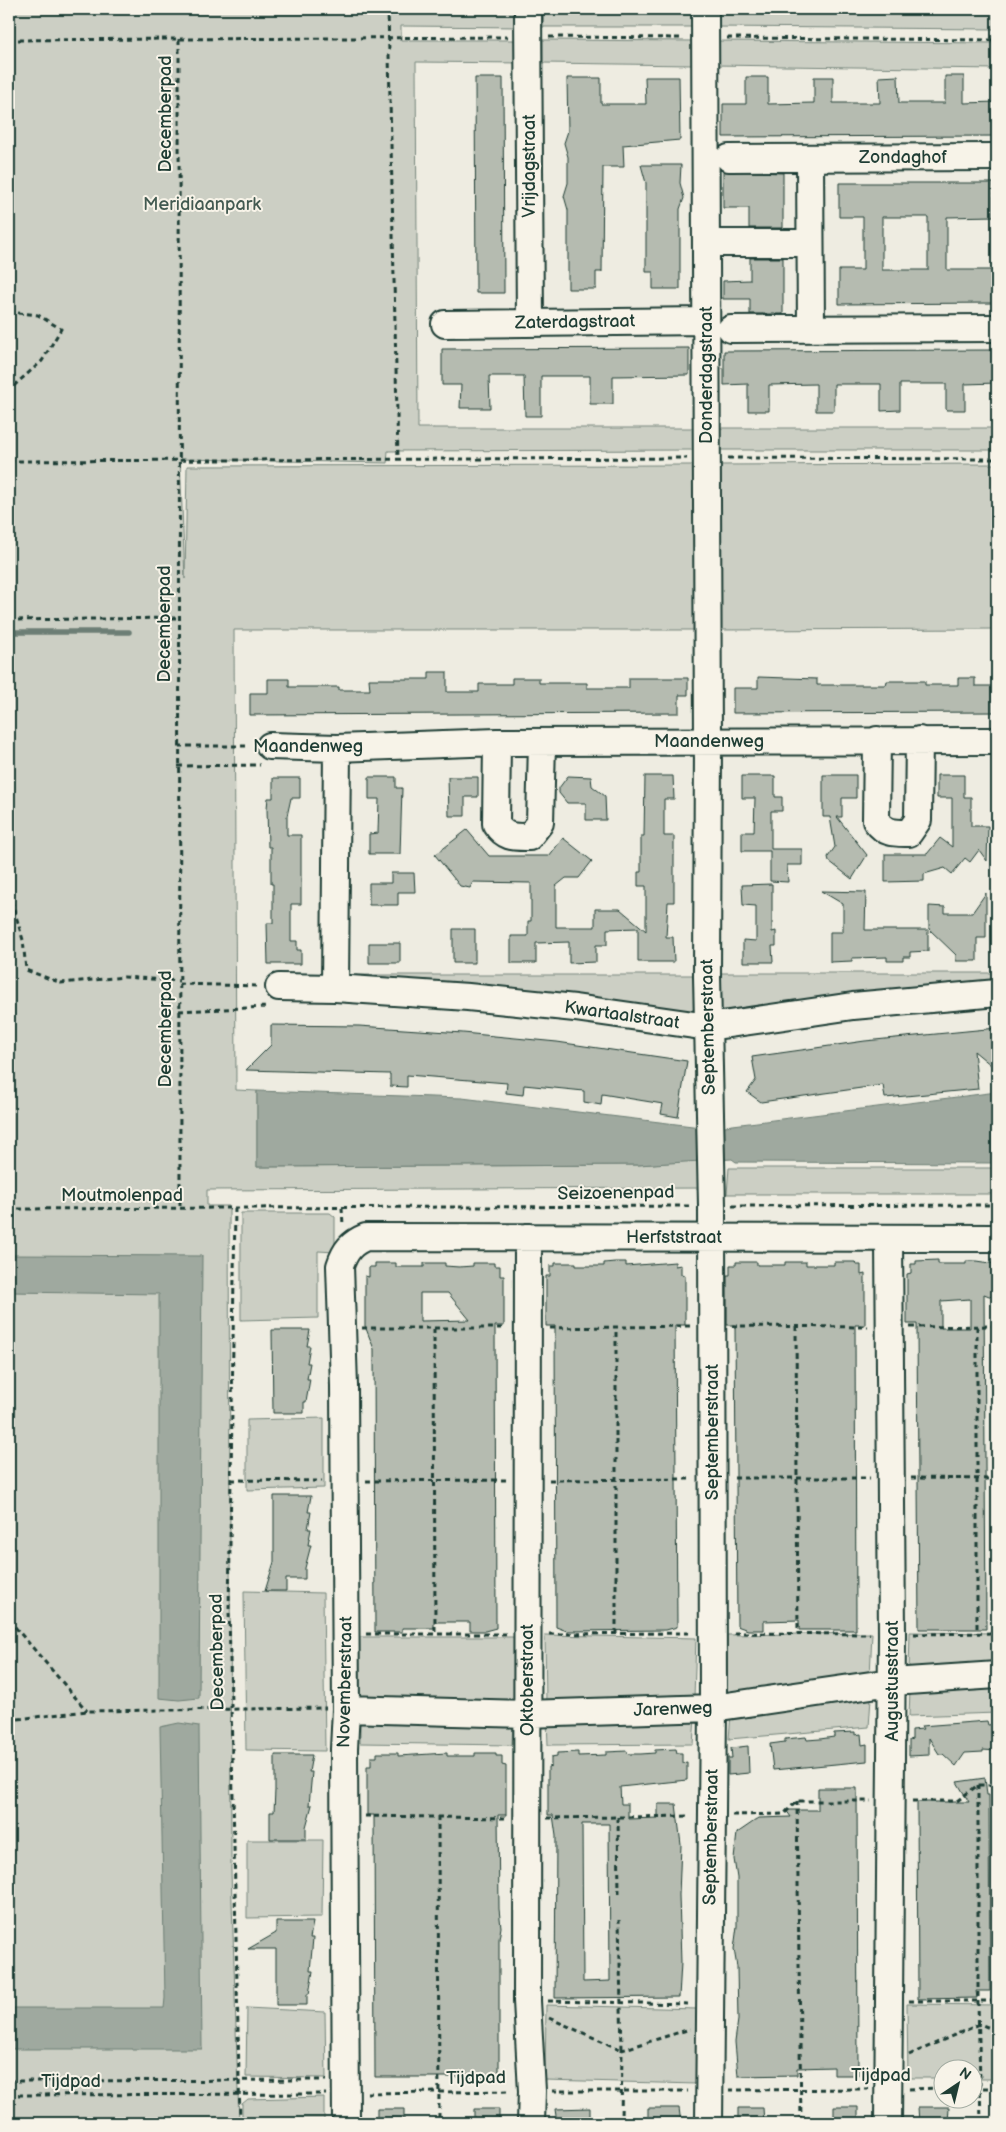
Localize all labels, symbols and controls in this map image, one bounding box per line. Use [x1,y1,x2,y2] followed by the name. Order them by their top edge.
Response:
[155,55,176,173] street label: Decemberpad
[519,114,540,218] street label: Vrijdagstraat
[858,147,947,168] street label: Zondaghof
[143,194,261,215] park label: Meridiaanpark
[696,306,717,444] street label: Donderdagstraat
[514,310,636,334] street label: Zaterdagstraat
[154,565,175,683] street label: Decemberpad
[654,731,764,752] street label: Maandenweg
[253,736,363,757] street label: Maandenweg
[696,958,720,1095] street label: Septemberstraat
[155,970,176,1088] street label: Decemberpad
[563,997,681,1034] street label: Kwartaalstraat
[557,1181,675,1205] street label: Seizoenenpad
[61,1185,183,1206] street label: Moutmolenpad
[626,1227,723,1248] street label: Herfststraat
[702,1363,723,1500] street label: Septemberstraat
[205,1593,229,1711] street label: Decemberpad
[333,1616,357,1748] street label: Novemberstraat
[882,1620,903,1742] street label: Augustusstraat
[517,1623,538,1736] street label: Oktoberstraat
[633,1697,713,1721] street label: Jarenweg
[699,1768,723,1905] street label: Septemberstraat
[934,2060,984,2110] north arrow
[956,2064,974,2084] text: N
[851,2065,911,2086] street label: Tijdpad
[446,2067,506,2089] street label: Tijdpad
[41,2071,101,2092] street label: Tijdpad

